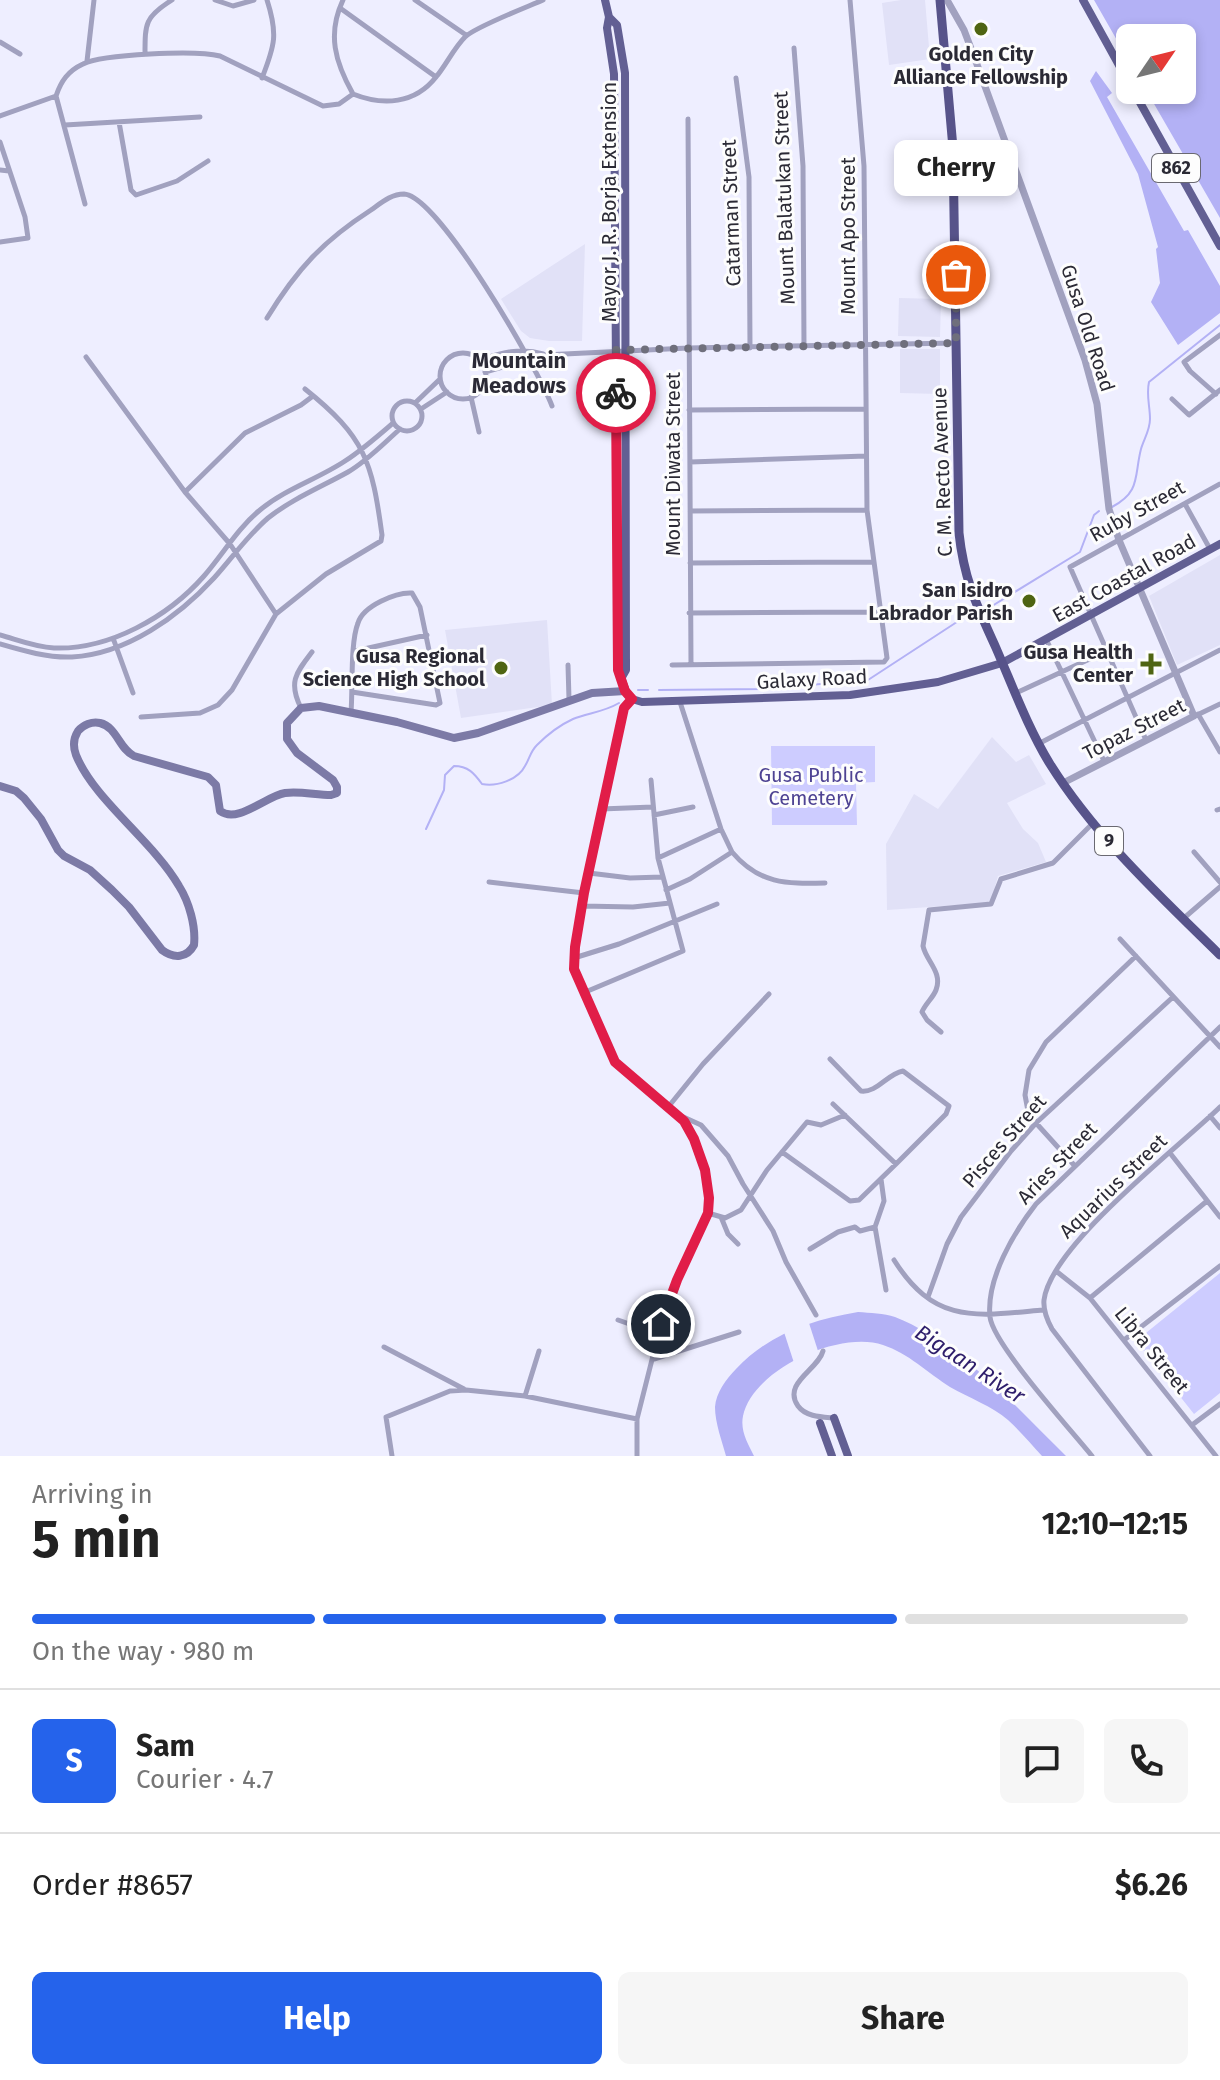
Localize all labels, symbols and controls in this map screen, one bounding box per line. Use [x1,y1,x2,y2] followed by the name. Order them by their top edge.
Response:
[972,20,990,38] marker: Golden City Alliance Fellowship
[1116,24,1196,104] north arrow
[1116,24,1196,104] map controls
[893,42,1068,89] place label: Golden City Alliance Fellowship
[597,82,621,322] street label: Mayor J. R. Borja Extension
[768,90,800,305] street label: Mount Balatukan Street
[716,138,746,287] street label: Catarman Street
[894,139,1018,195] callout: Cherry
[917,152,995,183] text: Cherry
[1152,154,1200,182] road number: 862
[836,156,860,315] street label: Mount Apo Street
[922,241,990,309] pin
[934,253,978,297] icon: bag
[1056,261,1120,395] street label: Gusa Old Road
[472,347,567,399] district label: Mountain Meadows
[576,353,656,433] courier
[594,371,638,415] icon: bike
[661,371,685,556] street label: Mount Diwata Street
[927,387,957,557] street label: C. M. Recto Avenue
[1085,475,1189,547] street label: Ruby Street
[1048,529,1200,627] street label: East Coastal Road
[869,578,1013,625] place label: San Isidro Labrador Parish
[1020,592,1038,610] marker: San Isidro Labrador Parish
[1023,640,1134,687] place label: Gusa Health Center
[303,644,485,691] place label: Gusa Regional Science High School
[1140,653,1162,675] marker: Gusa Health Center
[492,659,510,677] marker: Gusa Regional Science High School
[756,664,868,694] street label: Galaxy Road
[1079,693,1190,765] street label: Topaz Street
[758,763,864,810] park label: Gusa Public Cemetery
[1095,827,1123,855] road number: 9
[957,1089,1051,1192] street label: Pisces Street
[1012,1116,1103,1209] street label: Aries Street
[1054,1128,1172,1243] street label: Aquarius Street
[627,1290,695,1358] pin
[639,1302,683,1346] icon: home
[1110,1302,1195,1399] street label: Libra Street
[910,1319,1030,1410] water label: Bigaan River
[32,1479,153,1510] text: Arriving in
[1042,1506,1188,1542] text: 12:10–12:15
[32,1508,161,1571] text: 5 min
[32,1636,254,1667] text: On the way · 980 m
[1000,1719,1084,1803] button: chat
[1104,1719,1188,1803] button: phone
[136,1728,195,1764] text: Sam
[65,1743,83,1779] text: S
[136,1764,274,1795] text: Courier · 4.7
[32,1867,193,1903] text: Order #8657
[1115,1867,1188,1903] text: $6.26
[32,1972,602,2064] button: Help
[618,1972,1188,2064] button: Share

